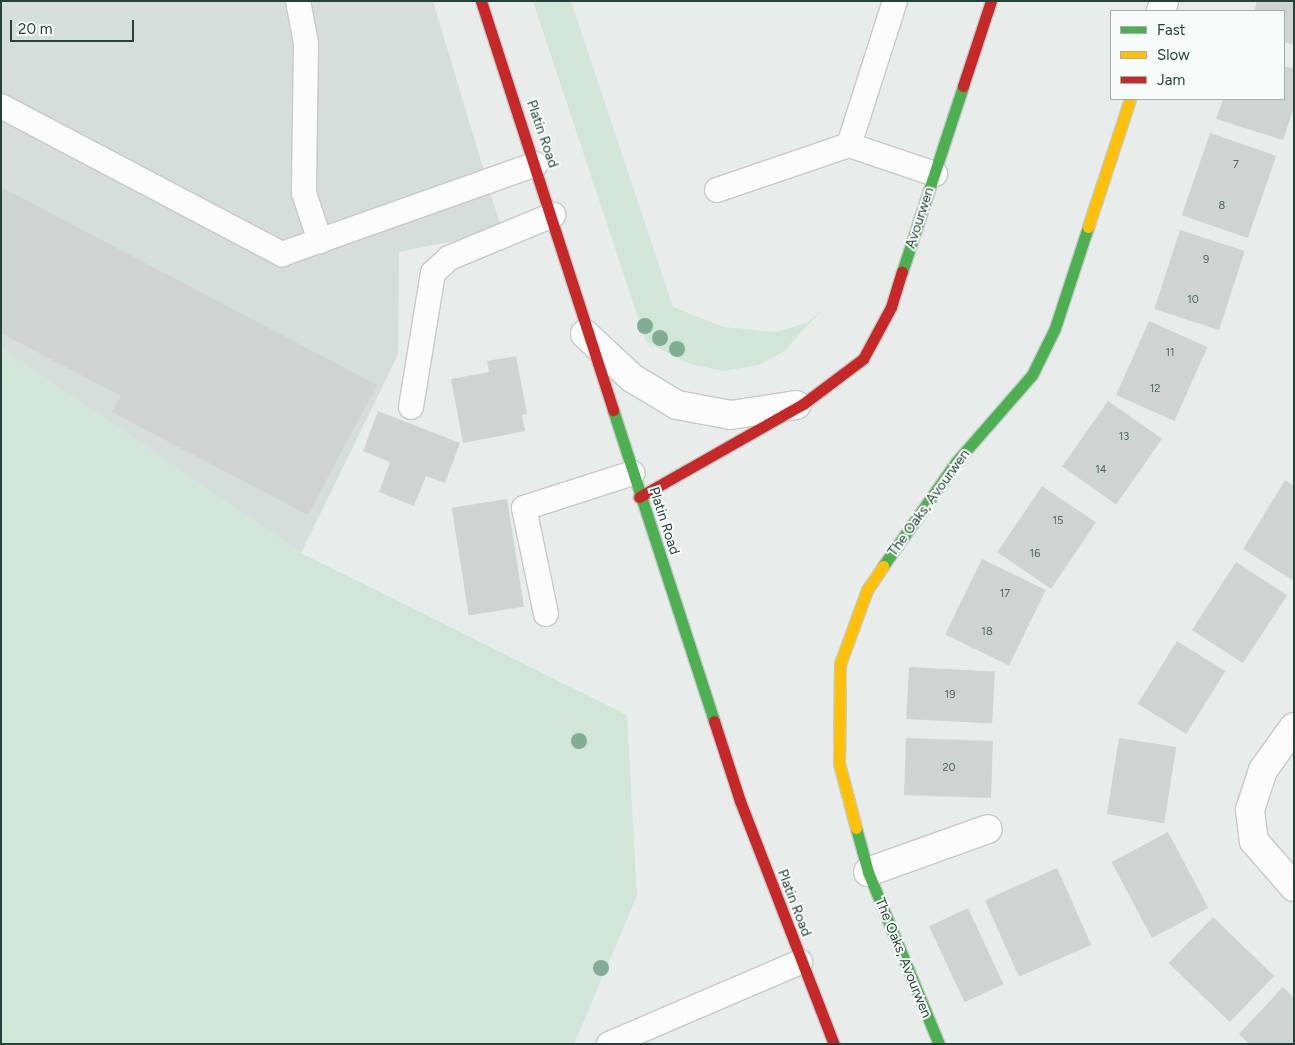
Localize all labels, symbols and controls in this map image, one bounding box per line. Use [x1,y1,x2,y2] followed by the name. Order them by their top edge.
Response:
[12,10,136,42] scale bar
[1110,10,1285,100] legend
[18,20,52,38] text: 20 m
[1157,21,1185,39] text: Fast
[1157,46,1190,64] text: Slow
[1157,71,1185,89] text: Jam
[523,98,561,170] street label: Platin Road
[1233,158,1239,172] house number: 7
[902,185,938,251] street label: Avourwen
[1219,199,1225,213] house number: 8
[1203,253,1209,267] house number: 9
[1187,293,1199,307] house number: 10
[1165,346,1175,360] house number: 11
[1150,382,1160,396] house number: 12
[1119,430,1129,444] house number: 13
[885,446,973,560] street label: The Oaks, Avourwen
[1095,463,1107,477] house number: 14
[645,485,683,557] street label: Platin Road
[1053,514,1063,528] house number: 15
[1030,547,1040,561] house number: 16
[1000,587,1010,601] house number: 17
[981,625,993,639] house number: 18
[945,688,955,702] house number: 19
[942,761,956,775] house number: 20
[774,867,814,939] street label: Platin Road
[871,896,935,1020] street label: The Oaks, Avourwen

